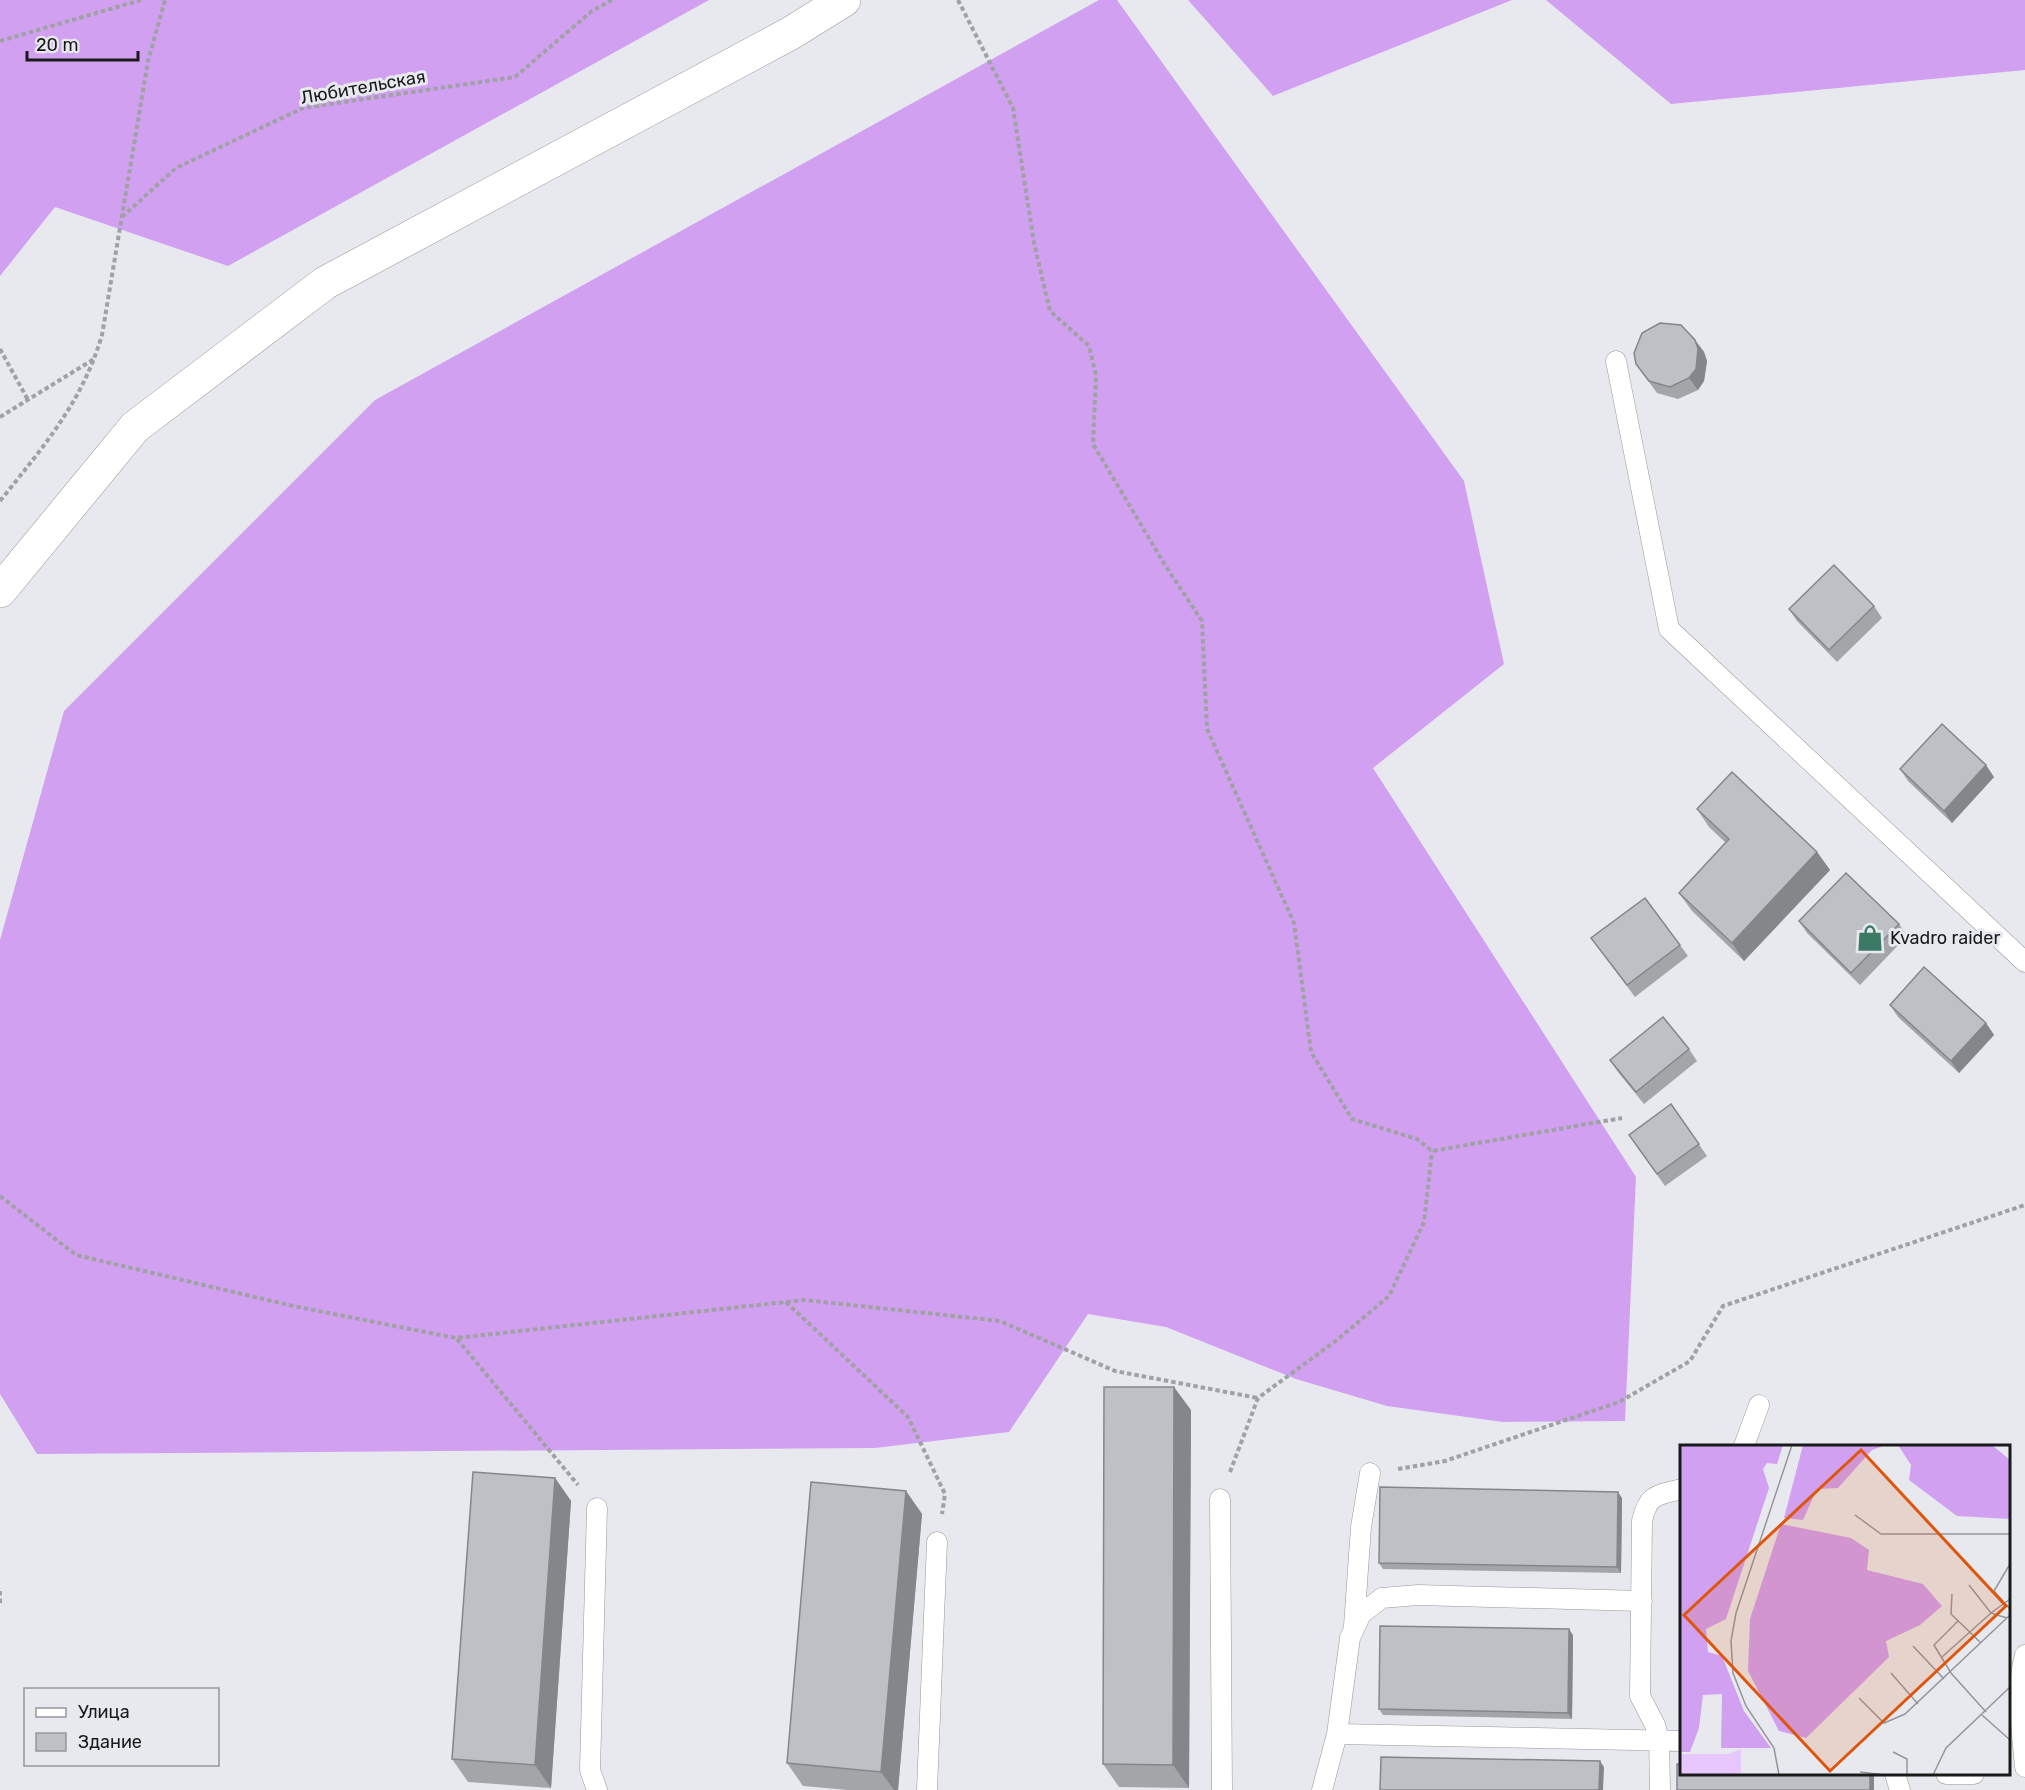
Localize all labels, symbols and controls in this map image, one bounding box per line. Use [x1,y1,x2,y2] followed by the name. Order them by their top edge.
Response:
[27,24,138,62] scale bar
[36,34,78,56] text: 20 m
[299,65,427,109] street label: Любительская
[1855,923,1885,953] shop icon: Kvadro raider
[1890,927,2000,949] place label: Kvadro raider
[1680,1445,2010,1775] inset map
[24,1688,219,1766] legend
[78,1701,130,1723] text: Улица
[78,1731,142,1753] text: Здание

